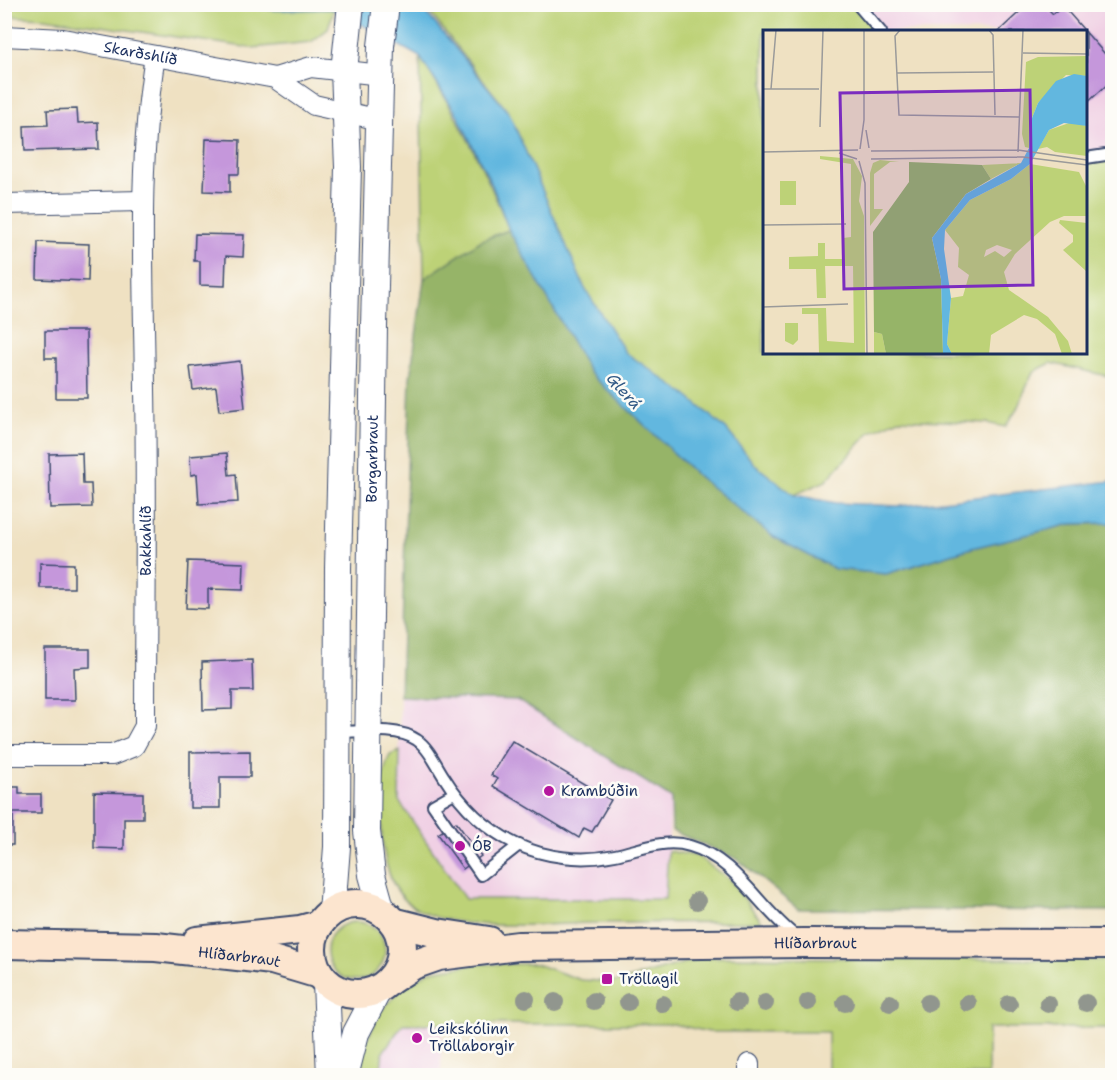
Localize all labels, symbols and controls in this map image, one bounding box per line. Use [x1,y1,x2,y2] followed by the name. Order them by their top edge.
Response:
[763,30,1087,354] inset map
[102,37,179,70] street label: Skarðshlíð
[602,368,646,414] water label: Glerá
[362,414,383,503] street label: Borgarbraut
[136,505,156,576] street label: Bakkahlíð
[561,781,638,801] place label: Krambúðin
[542,784,556,798] marker: Krambúðin
[472,835,492,856] place label: ÓB
[453,839,467,853] marker: ÓB
[774,933,857,953] street label: Hlíðarbraut
[197,942,283,972] street label: Hlíðarbraut
[619,969,679,989] place label: Tröllagil
[600,972,614,986] marker: Tröllagil
[429,1019,515,1056] place label: Leikskólinn Tröllaborgir
[410,1031,424,1045] marker: Leikskólinn Tröllaborgir

